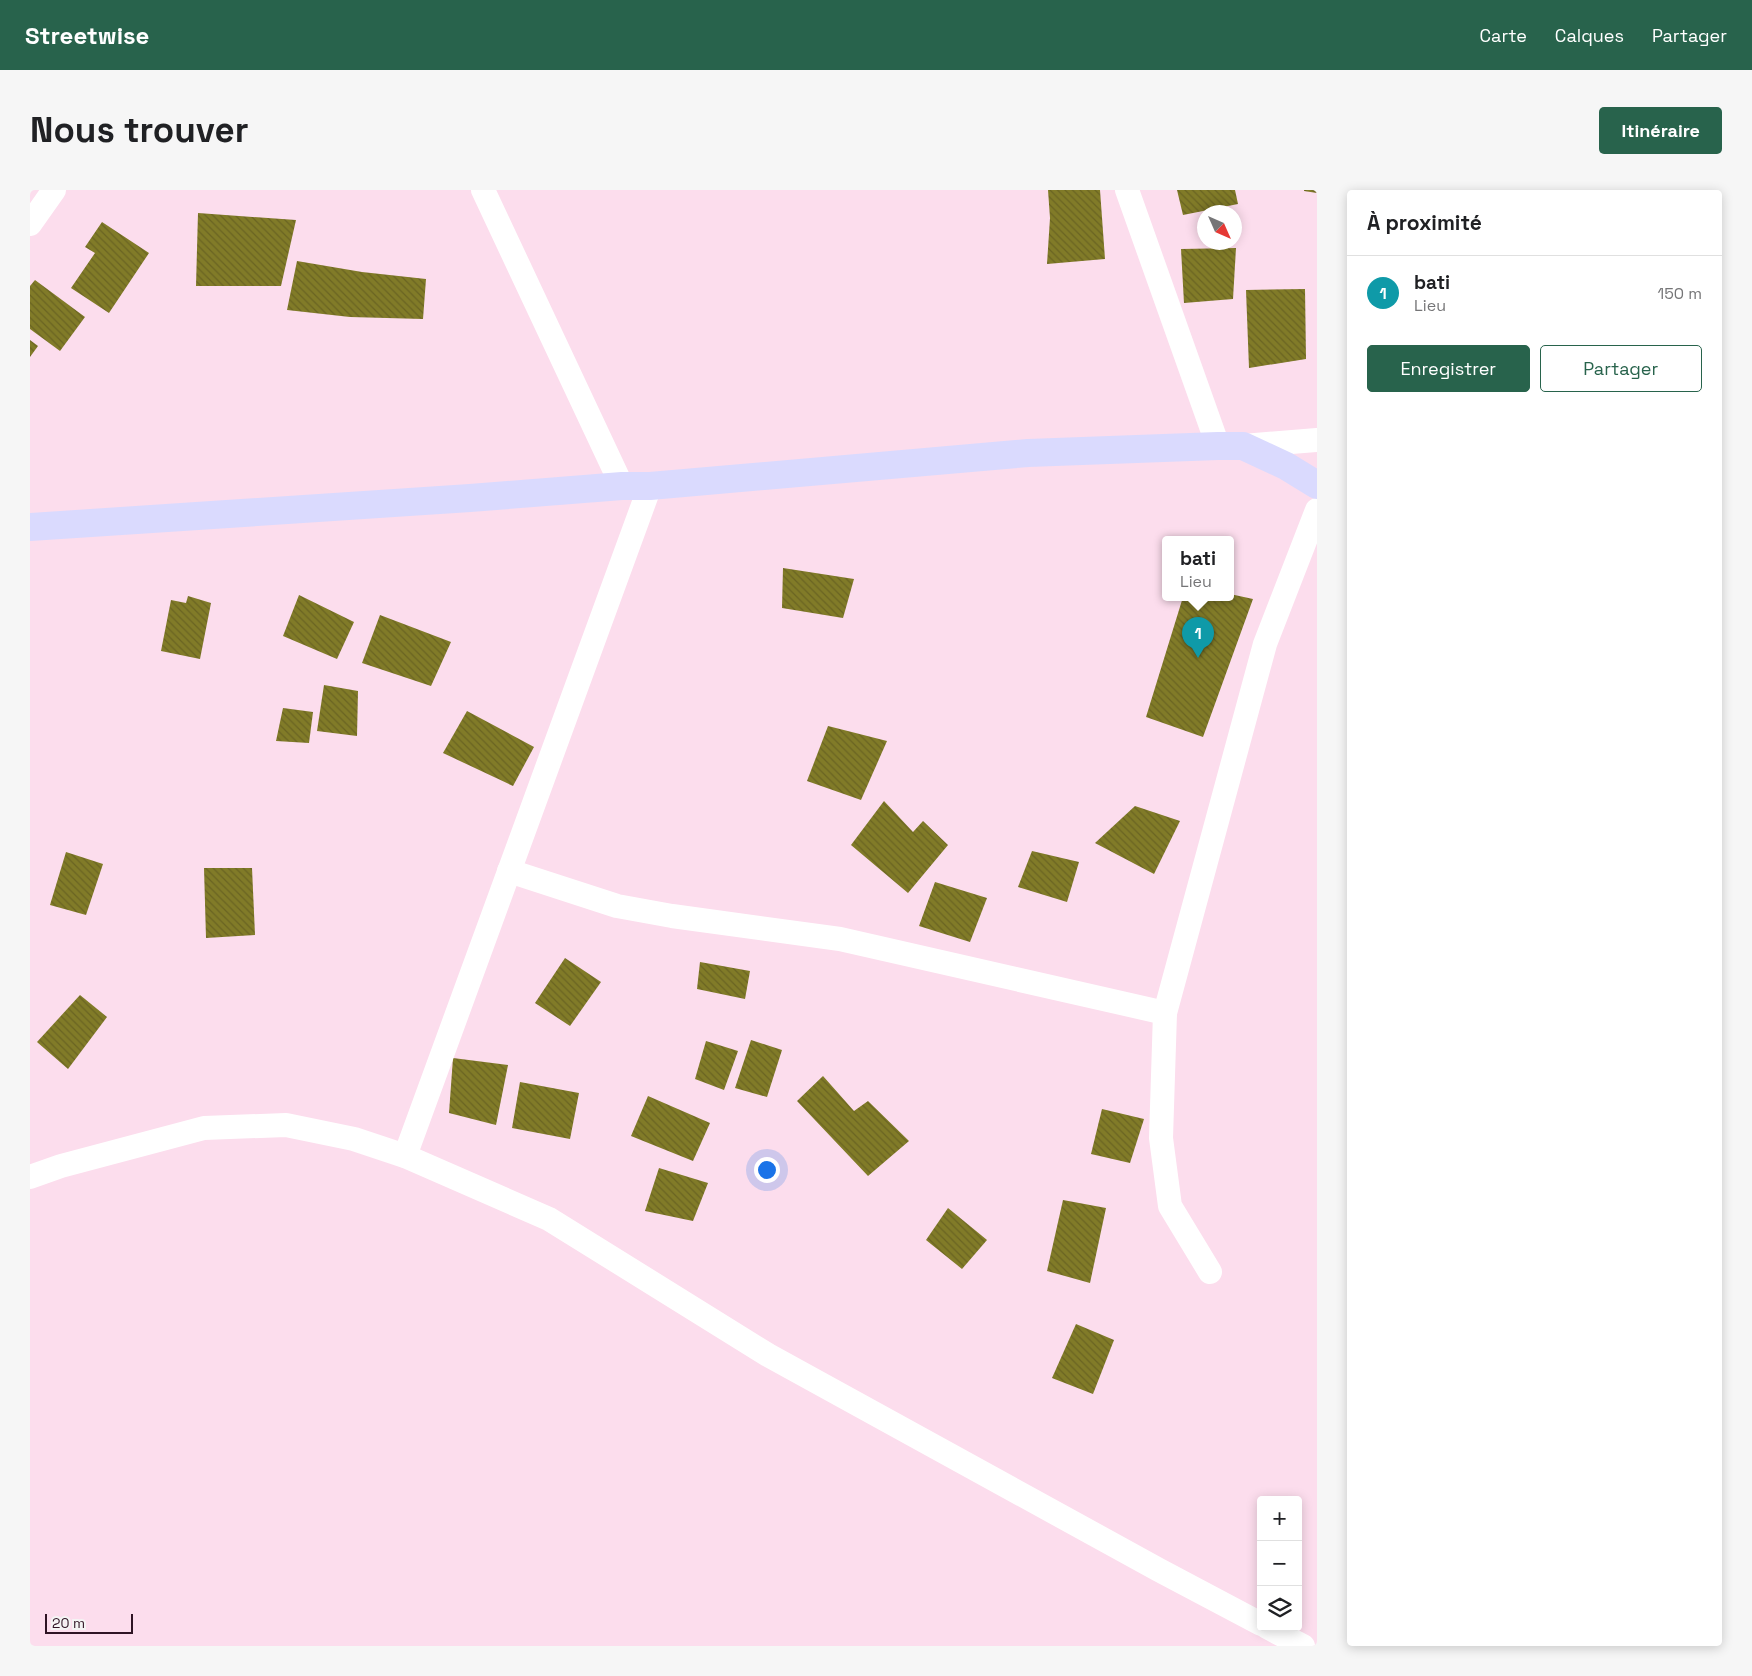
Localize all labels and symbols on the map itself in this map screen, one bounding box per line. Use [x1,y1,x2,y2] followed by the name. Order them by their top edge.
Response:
[1197,205,1242,250] north arrow
[1182,617,1214,658] pin: 1
[754,1157,780,1183] your location
[45,1611,132,1634] scale bar

